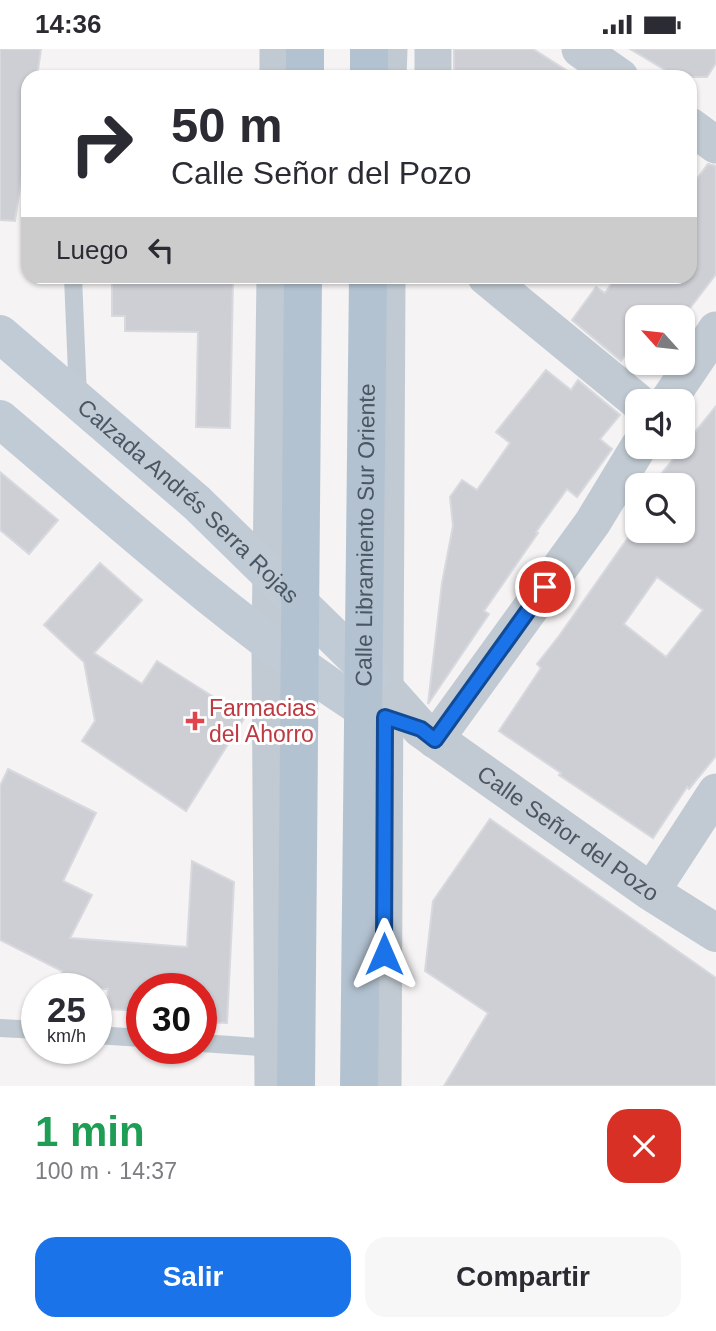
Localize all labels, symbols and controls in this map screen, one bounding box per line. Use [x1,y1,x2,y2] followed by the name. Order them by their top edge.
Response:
[35,9,102,39] text: 14:36
[56,98,147,189] icon: right
[171,98,283,152] text: 50 m
[171,155,472,191] text: Calle Señor del Pozo
[142,231,180,269] icon: left
[56,235,128,265] text: Luego
[625,305,695,375] north arrow
[625,305,695,543] map controls
[350,383,380,687] street label: Calle Libramiento Sur Oriente
[625,389,695,459] button: sound
[73,394,305,608] street label: Calzada Andrés Serra Rojas
[625,473,695,543] button: search
[515,557,575,617] pin
[526,568,564,606] icon: arrive
[209,695,316,747] place label: Farmacias del Ahorro
[187,713,203,729] marker: Farmacias del Ahorro
[472,760,663,906] street label: Calle Señor del Pozo
[347,917,421,991] position arrow
[126,973,217,1064] speed limit sign: 30
[47,990,86,1029] text: 25
[47,1026,86,1046] text: km/h
[35,1108,145,1155] text: 1 min
[607,1109,681,1183] button: close
[35,1158,177,1184] text: 100 m · 14:37
[35,1237,351,1317] button: Salir
[365,1237,681,1317] button: Compartir

